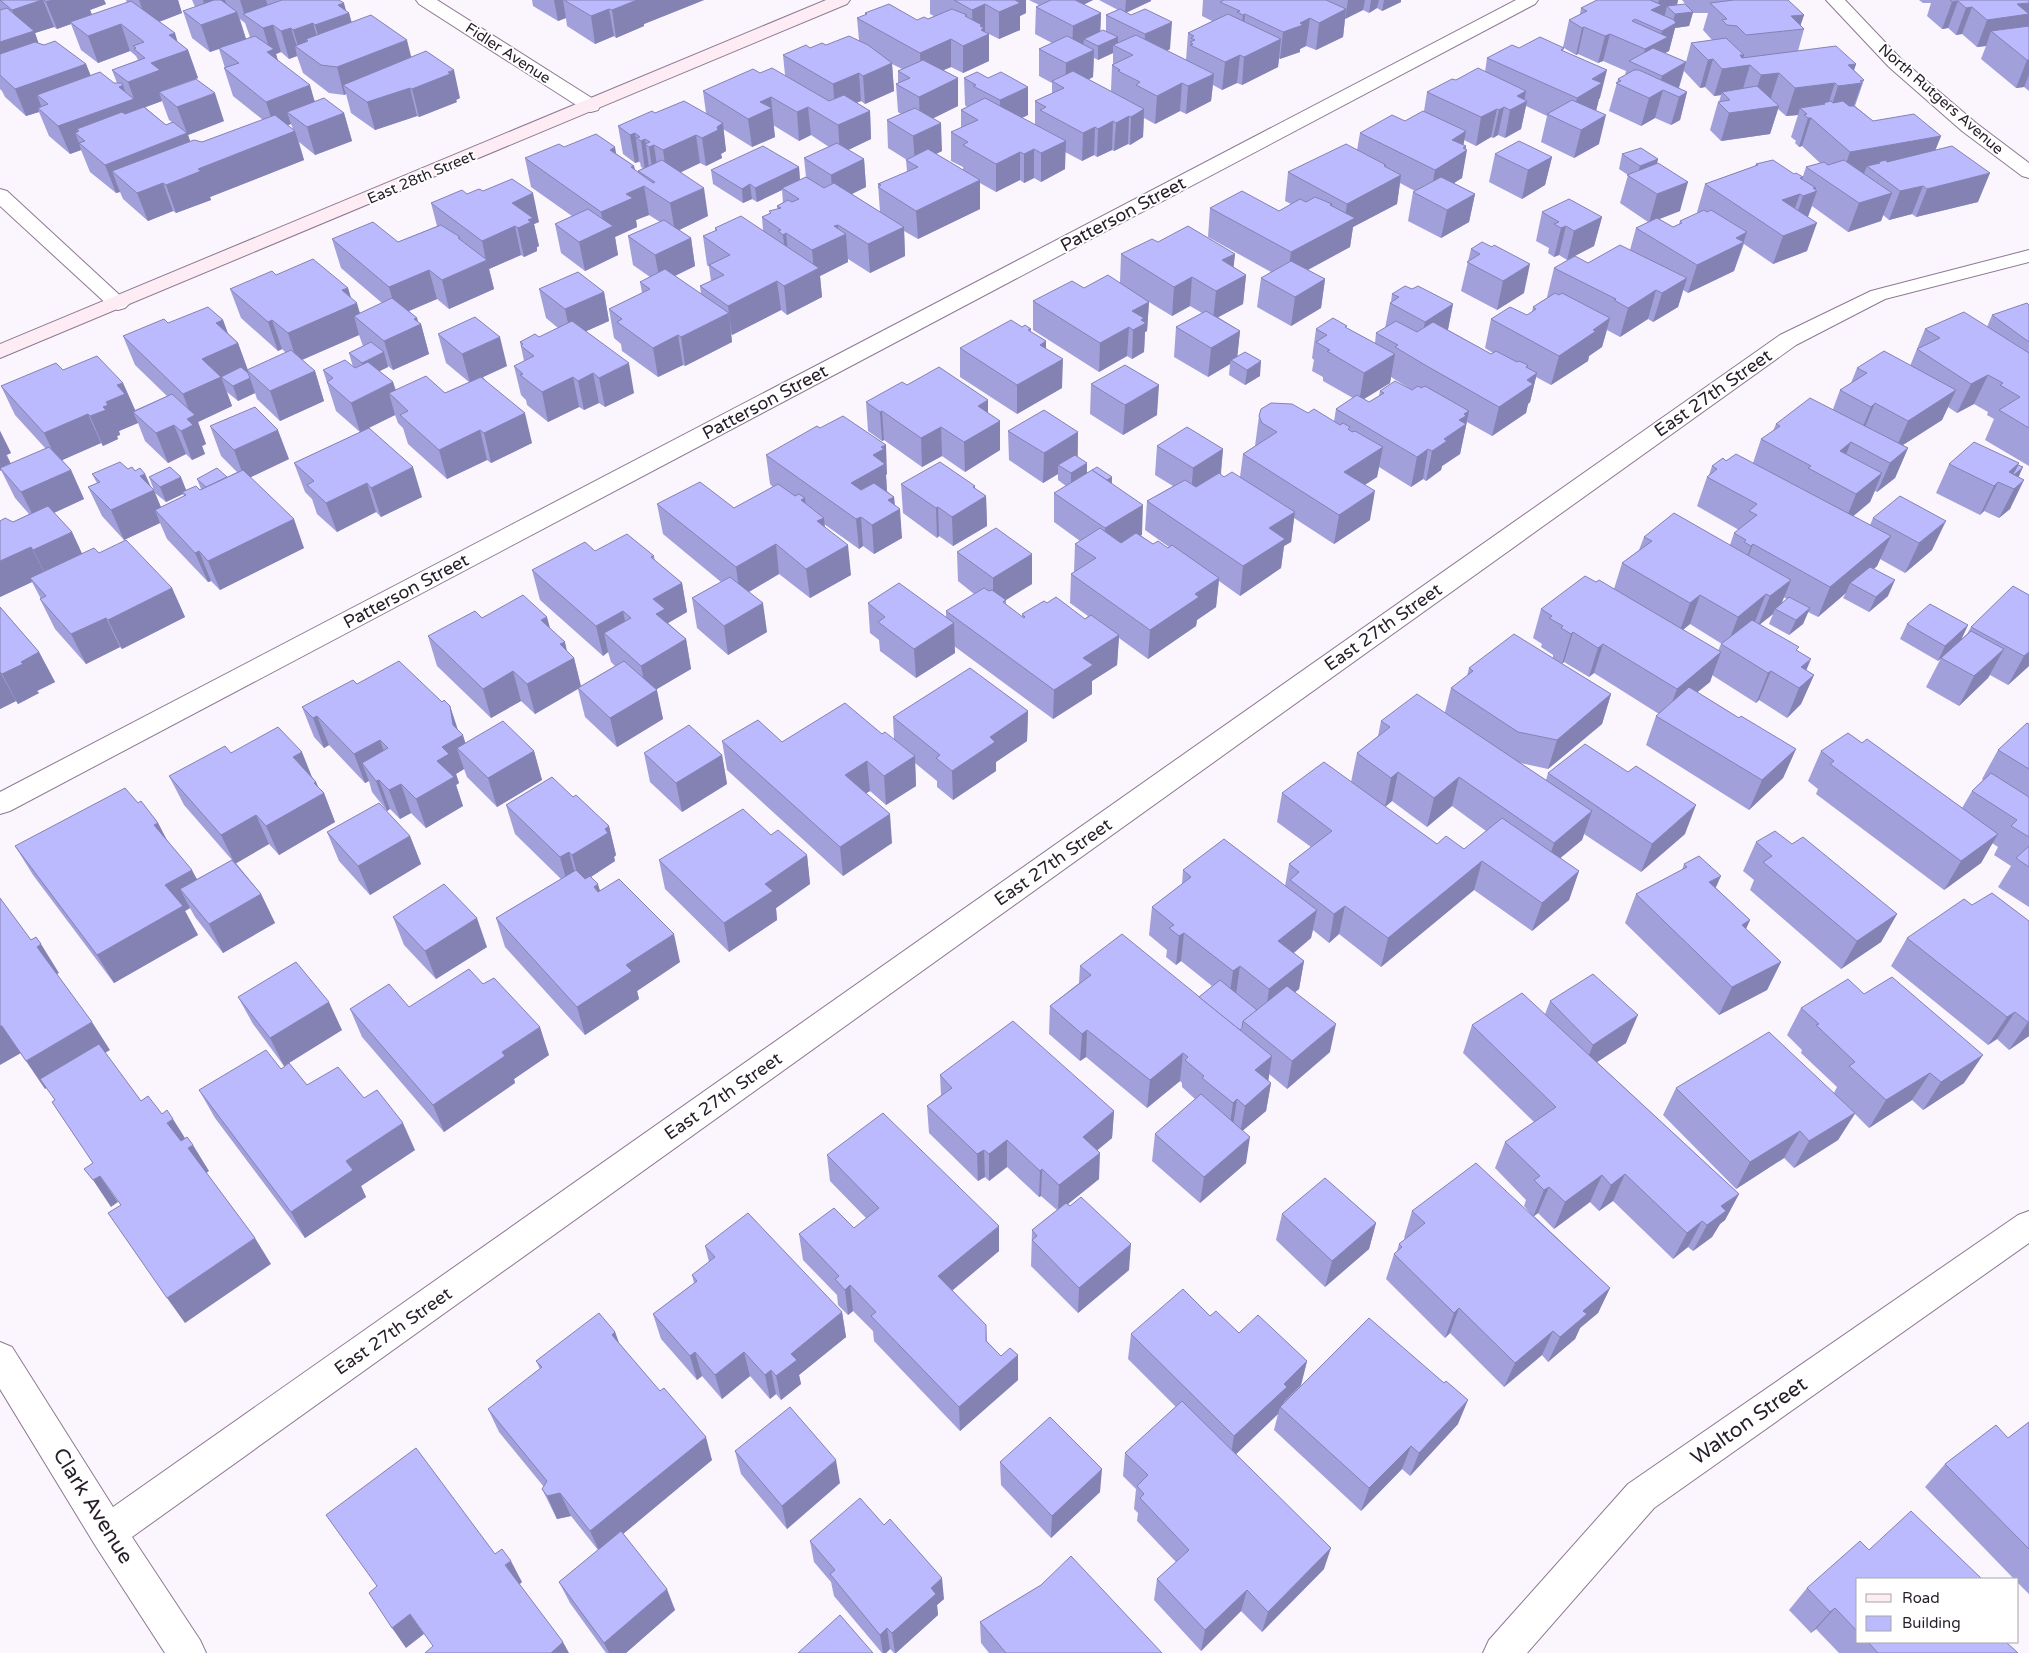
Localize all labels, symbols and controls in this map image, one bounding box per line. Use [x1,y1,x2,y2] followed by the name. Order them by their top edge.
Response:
[462,19,554,87] street label: Fidler Avenue
[1875,40,2007,158] street label: North Rutgers Avenue
[364,146,478,208] street label: East 28th Street
[1057,172,1190,256] street label: Patterson Street
[1650,344,1776,442] street label: East 27th Street
[699,360,832,444] street label: Patterson Street
[340,549,473,633] street label: Patterson Street
[1320,578,1446,676] street label: East 27th Street
[990,813,1116,911] street label: East 27th Street
[660,1047,786,1145] street label: East 27th Street
[330,1282,456,1380] street label: East 27th Street
[1686,1372,1812,1470] street label: Walton Street
[47,1444,139,1569] street label: Clark Avenue
[1856,1578,2019,1643] legend
[1902,1589,1940,1607] text: Road
[1902,1614,1961,1632] text: Building

